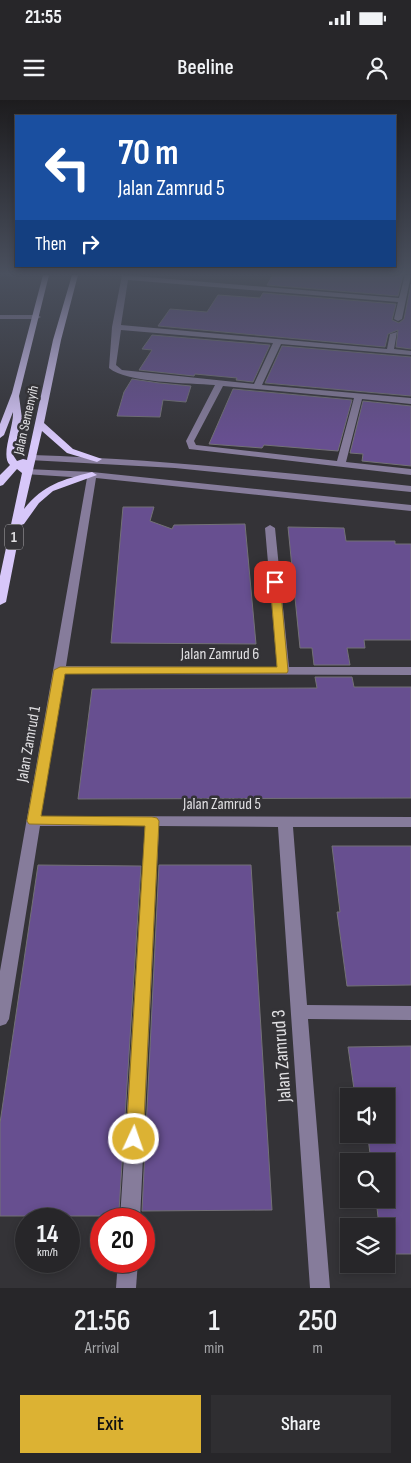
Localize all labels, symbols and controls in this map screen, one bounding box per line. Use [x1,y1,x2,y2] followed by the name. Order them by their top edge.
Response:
[25,6,62,29] text: 21:55
[20,54,48,82] icon: menu
[177,54,234,81] text: Beeline
[363,54,391,82] icon: person
[118,132,178,175] text: 70 m
[35,135,100,200] icon: left
[118,175,225,202] text: Jalan Zamrud 5
[76,230,104,258] icon: right
[35,233,66,256] text: Then
[10,384,42,457] street label: Jalan Semenyih
[5,524,23,550] road number: 1
[254,561,296,603] pin
[261,568,289,596] icon: arrive
[180,645,259,664] street label: Jalan Zamrud 6
[13,704,45,785] street label: Jalan Zamrud 1
[182,795,261,814] street label: Jalan Zamrud 5
[267,1009,297,1104] street label: Jalan Zamrud 3
[340,1088,395,1273] map controls
[340,1088,395,1143] button: sound
[107,1112,159,1164] position arrow
[340,1153,395,1208] button: search
[90,1208,155,1273] speed limit sign: 20
[340,1218,395,1273] button: layers
[37,1219,58,1250] text: 14
[37,1245,58,1260] text: km/h
[74,1303,130,1339] text: 21:56
[209,1303,220,1339] text: 1
[298,1303,337,1339] text: 250
[85,1339,119,1358] text: Arrival
[204,1339,224,1358] text: min
[312,1339,323,1358] text: m
[20,1395,201,1453] button: Exit
[211,1395,391,1453] button: Share

